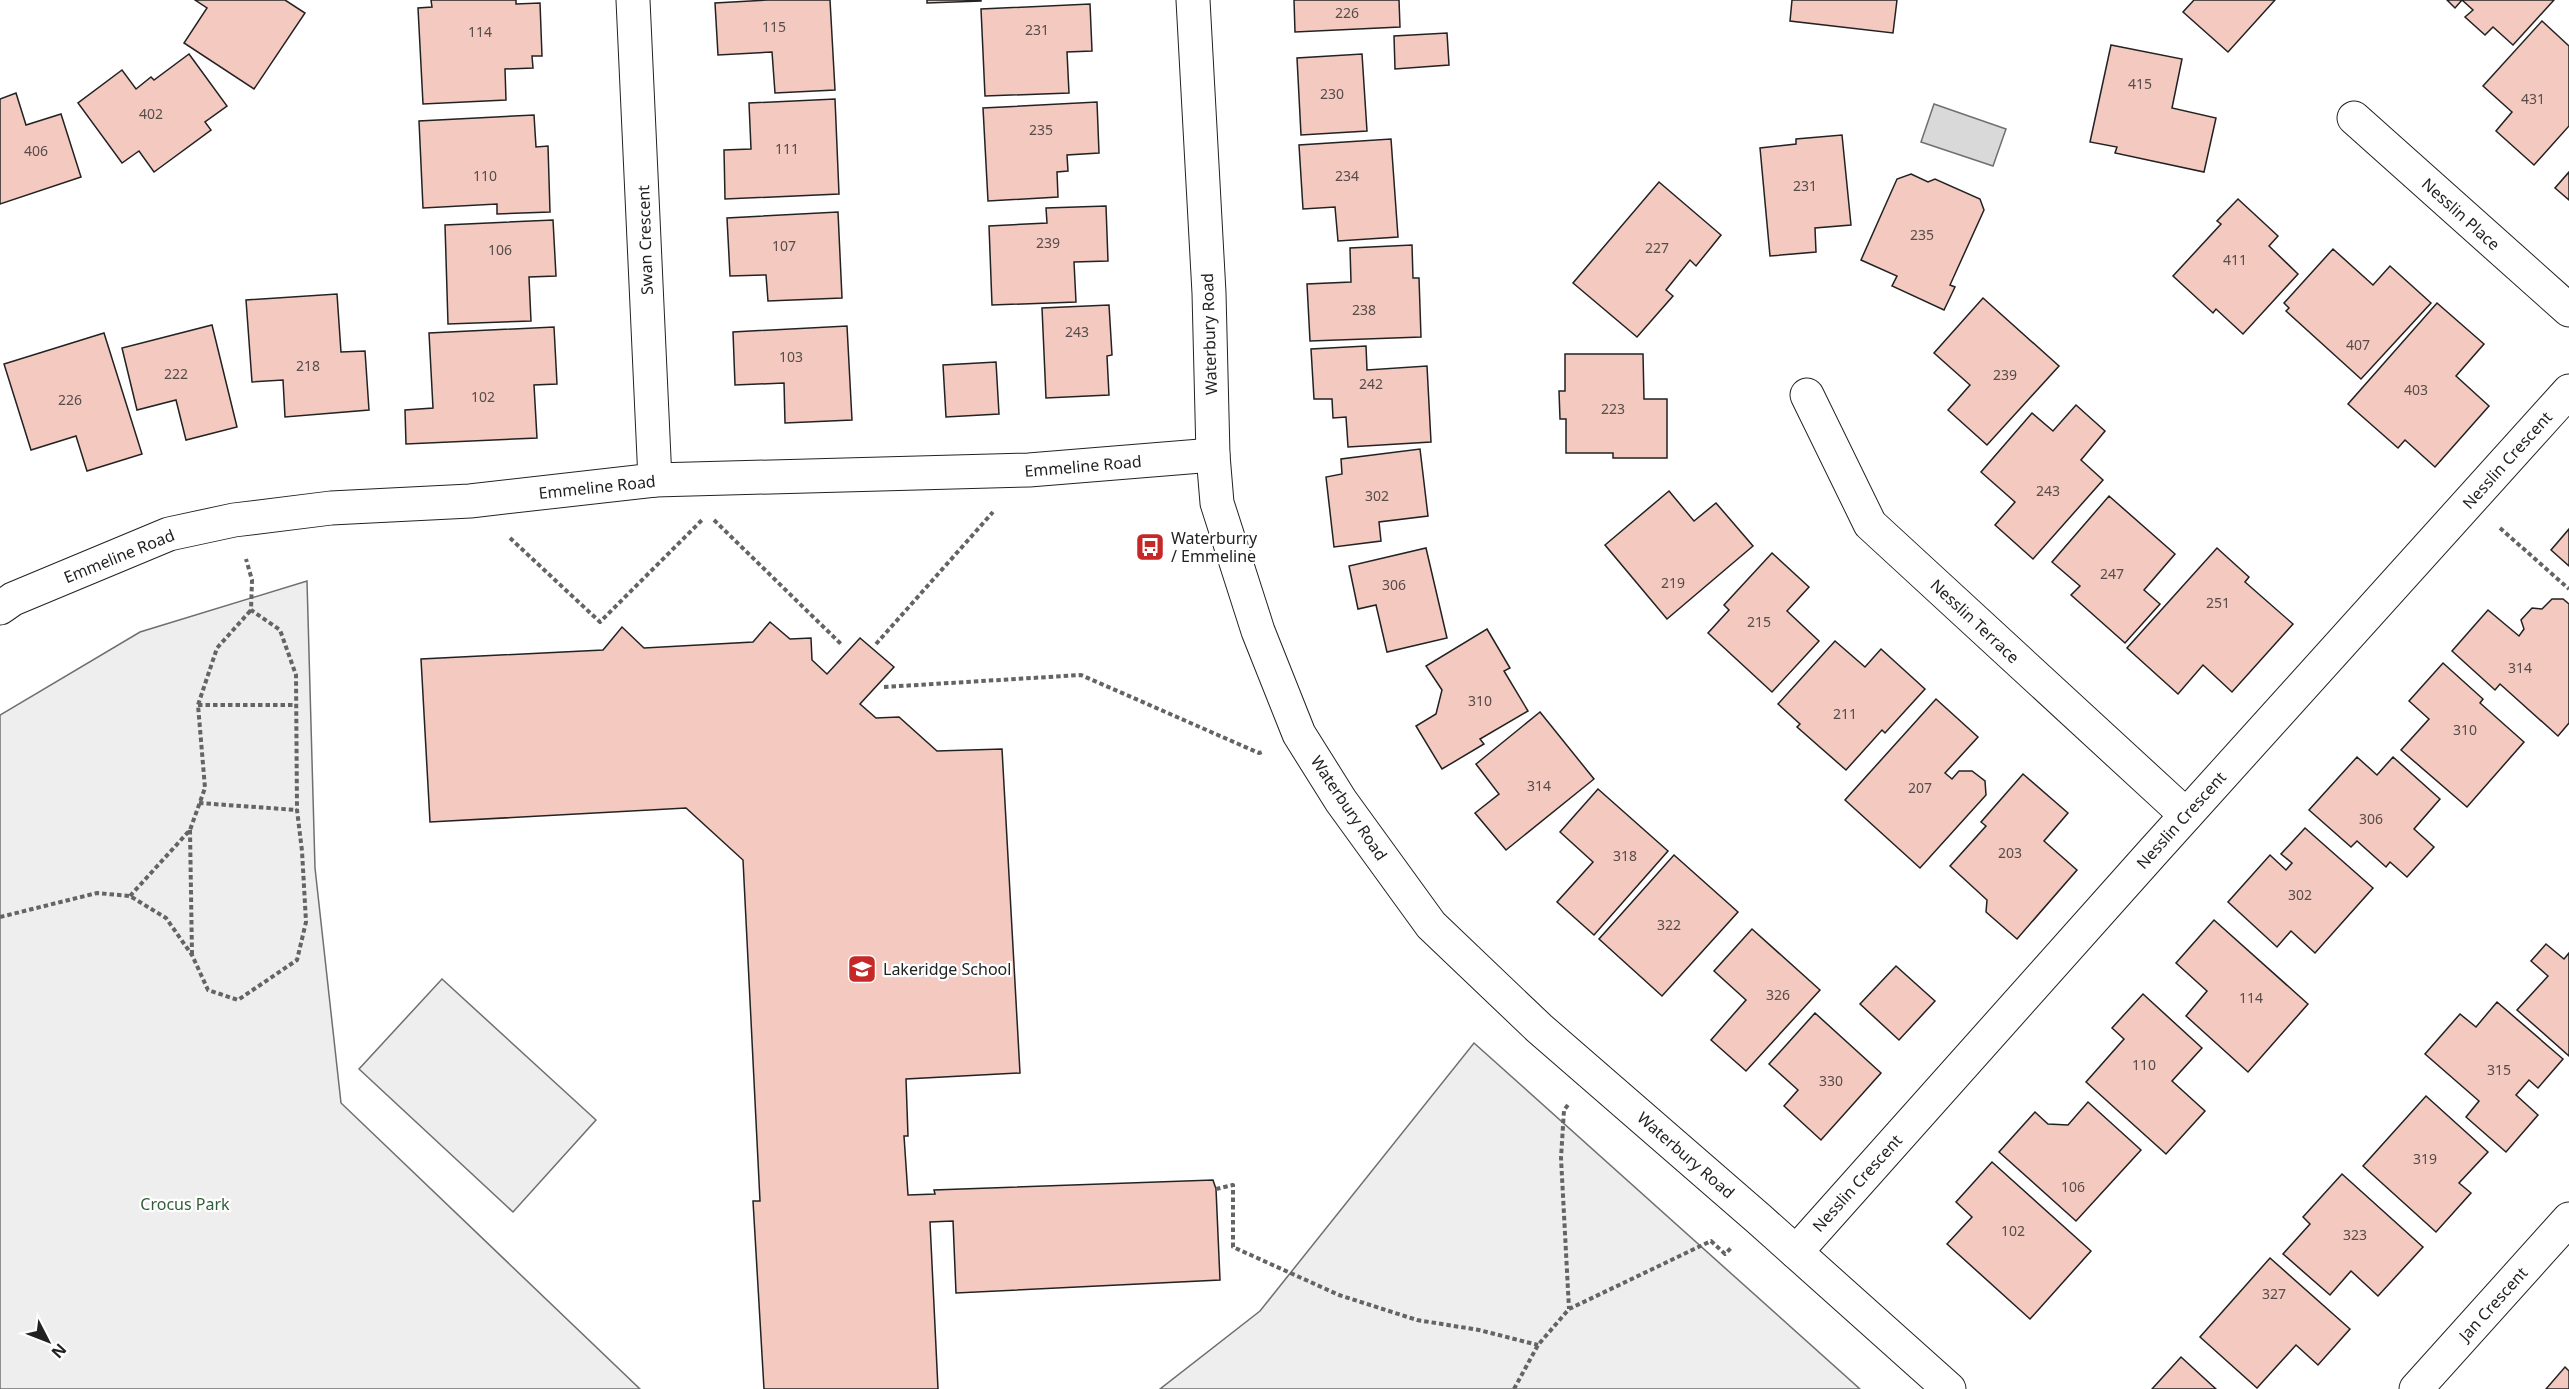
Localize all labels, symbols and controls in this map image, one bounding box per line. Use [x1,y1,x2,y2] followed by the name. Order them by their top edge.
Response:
[1335,3,1359,22] house number: 226
[762,17,786,36] house number: 115
[1025,20,1049,39] house number: 231
[468,22,492,41] house number: 114
[2128,74,2152,93] house number: 415
[1320,84,1344,103] house number: 230
[2521,89,2545,108] house number: 431
[139,104,163,123] house number: 402
[1029,120,1053,139] house number: 235
[775,139,799,158] house number: 111
[24,141,48,160] house number: 406
[473,166,497,185] house number: 110
[1335,166,1359,185] house number: 234
[2417,173,2505,255] street label: Nesslin Place
[1793,176,1817,195] house number: 231
[632,185,658,295] street label: Swan Crescent
[1910,225,1934,244] house number: 235
[1036,233,1060,252] house number: 239
[772,236,796,255] house number: 107
[1645,238,1669,257] house number: 227
[488,240,512,259] house number: 106
[2223,250,2247,269] house number: 411
[1196,273,1222,395] street label: Waterbury Road
[1352,300,1376,319] house number: 238
[1065,322,1089,341] house number: 243
[2346,335,2370,354] house number: 407
[779,347,803,366] house number: 103
[296,356,320,375] house number: 218
[164,364,188,383] house number: 222
[1993,365,2017,384] house number: 239
[1359,374,1383,393] house number: 242
[2404,380,2428,399] house number: 403
[471,387,495,406] house number: 102
[58,390,82,409] house number: 226
[1601,399,1625,418] house number: 223
[2457,406,2557,514] street label: Nesslin Crescent
[1023,450,1143,482] street label: Emmeline Road
[537,470,657,504] street label: Emmeline Road
[2036,481,2060,500] house number: 243
[1365,486,1389,505] house number: 302
[60,524,178,588] street label: Emmeline Road
[1171,527,1258,567] place label: Waterburry / Emmeline
[1134,531,1166,563] bus stop icon: Waterburry / Emmeline
[2100,564,2124,583] house number: 247
[1661,573,1685,592] house number: 219
[1926,574,2024,668] street label: Nesslin Terrace
[1382,575,1406,594] house number: 306
[2206,593,2230,612] house number: 251
[1747,612,1771,631] house number: 215
[2508,658,2532,677] house number: 314
[1468,691,1492,710] house number: 310
[1833,704,1857,723] house number: 211
[2453,720,2477,739] house number: 310
[1306,751,1392,865] street label: Waterbury Road
[2131,766,2231,874] street label: Nesslin Crescent
[1527,776,1551,795] house number: 314
[1908,778,1932,797] house number: 207
[2359,809,2383,828] house number: 306
[1998,843,2022,862] house number: 203
[1613,846,1637,865] house number: 318
[2288,885,2312,904] house number: 302
[1657,915,1681,934] house number: 322
[846,953,878,985] school or university icon: Lakeridge School
[883,958,1011,980] place label: Lakeridge School
[1766,985,1790,1004] house number: 326
[2239,988,2263,1007] house number: 114
[2132,1055,2156,1074] house number: 110
[2487,1060,2511,1079] house number: 315
[1819,1071,1843,1090] house number: 330
[1633,1107,1739,1203] street label: Waterbury Road
[1807,1129,1907,1237] street label: Nesslin Crescent
[2413,1149,2437,1168] house number: 319
[2061,1177,2085,1196] house number: 106
[140,1193,230,1215] park label: Crocus Park
[2001,1221,2025,1240] house number: 102
[2343,1225,2367,1244] house number: 323
[2452,1262,2532,1347] street label: Jan Crescent
[2262,1284,2286,1303] house number: 327
[18,1311,78,1371] north arrow
[47,1339,72,1363] text: N

